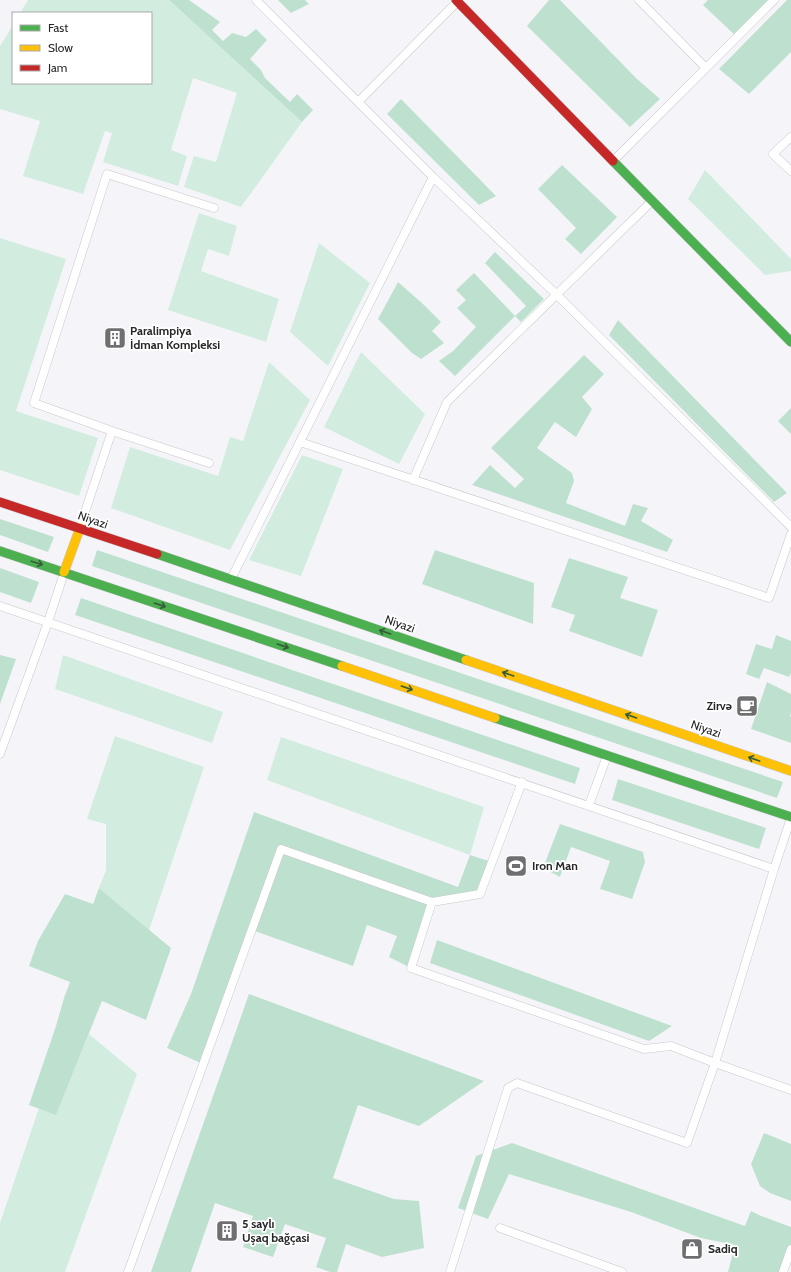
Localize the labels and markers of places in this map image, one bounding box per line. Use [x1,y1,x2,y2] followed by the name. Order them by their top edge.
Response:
[130,323,220,352] place label: Paralimpiya İdman Kompleksi
[102,325,128,351] building icon: Paralimpiya İdman Kompleksi
[734,693,760,719] cafe icon: Zirvə
[707,698,732,713] place label: Zirvə
[503,853,529,879] sports icon: Iron Man
[532,858,578,873] place label: Iron Man
[242,1216,310,1245] place label: 5 saylı Uşaq bağçasi
[214,1218,240,1244] building icon: 5 saylı Uşaq bağçasi
[679,1236,705,1262] shop icon: Sadiq
[708,1241,738,1256] place label: Sadiq

